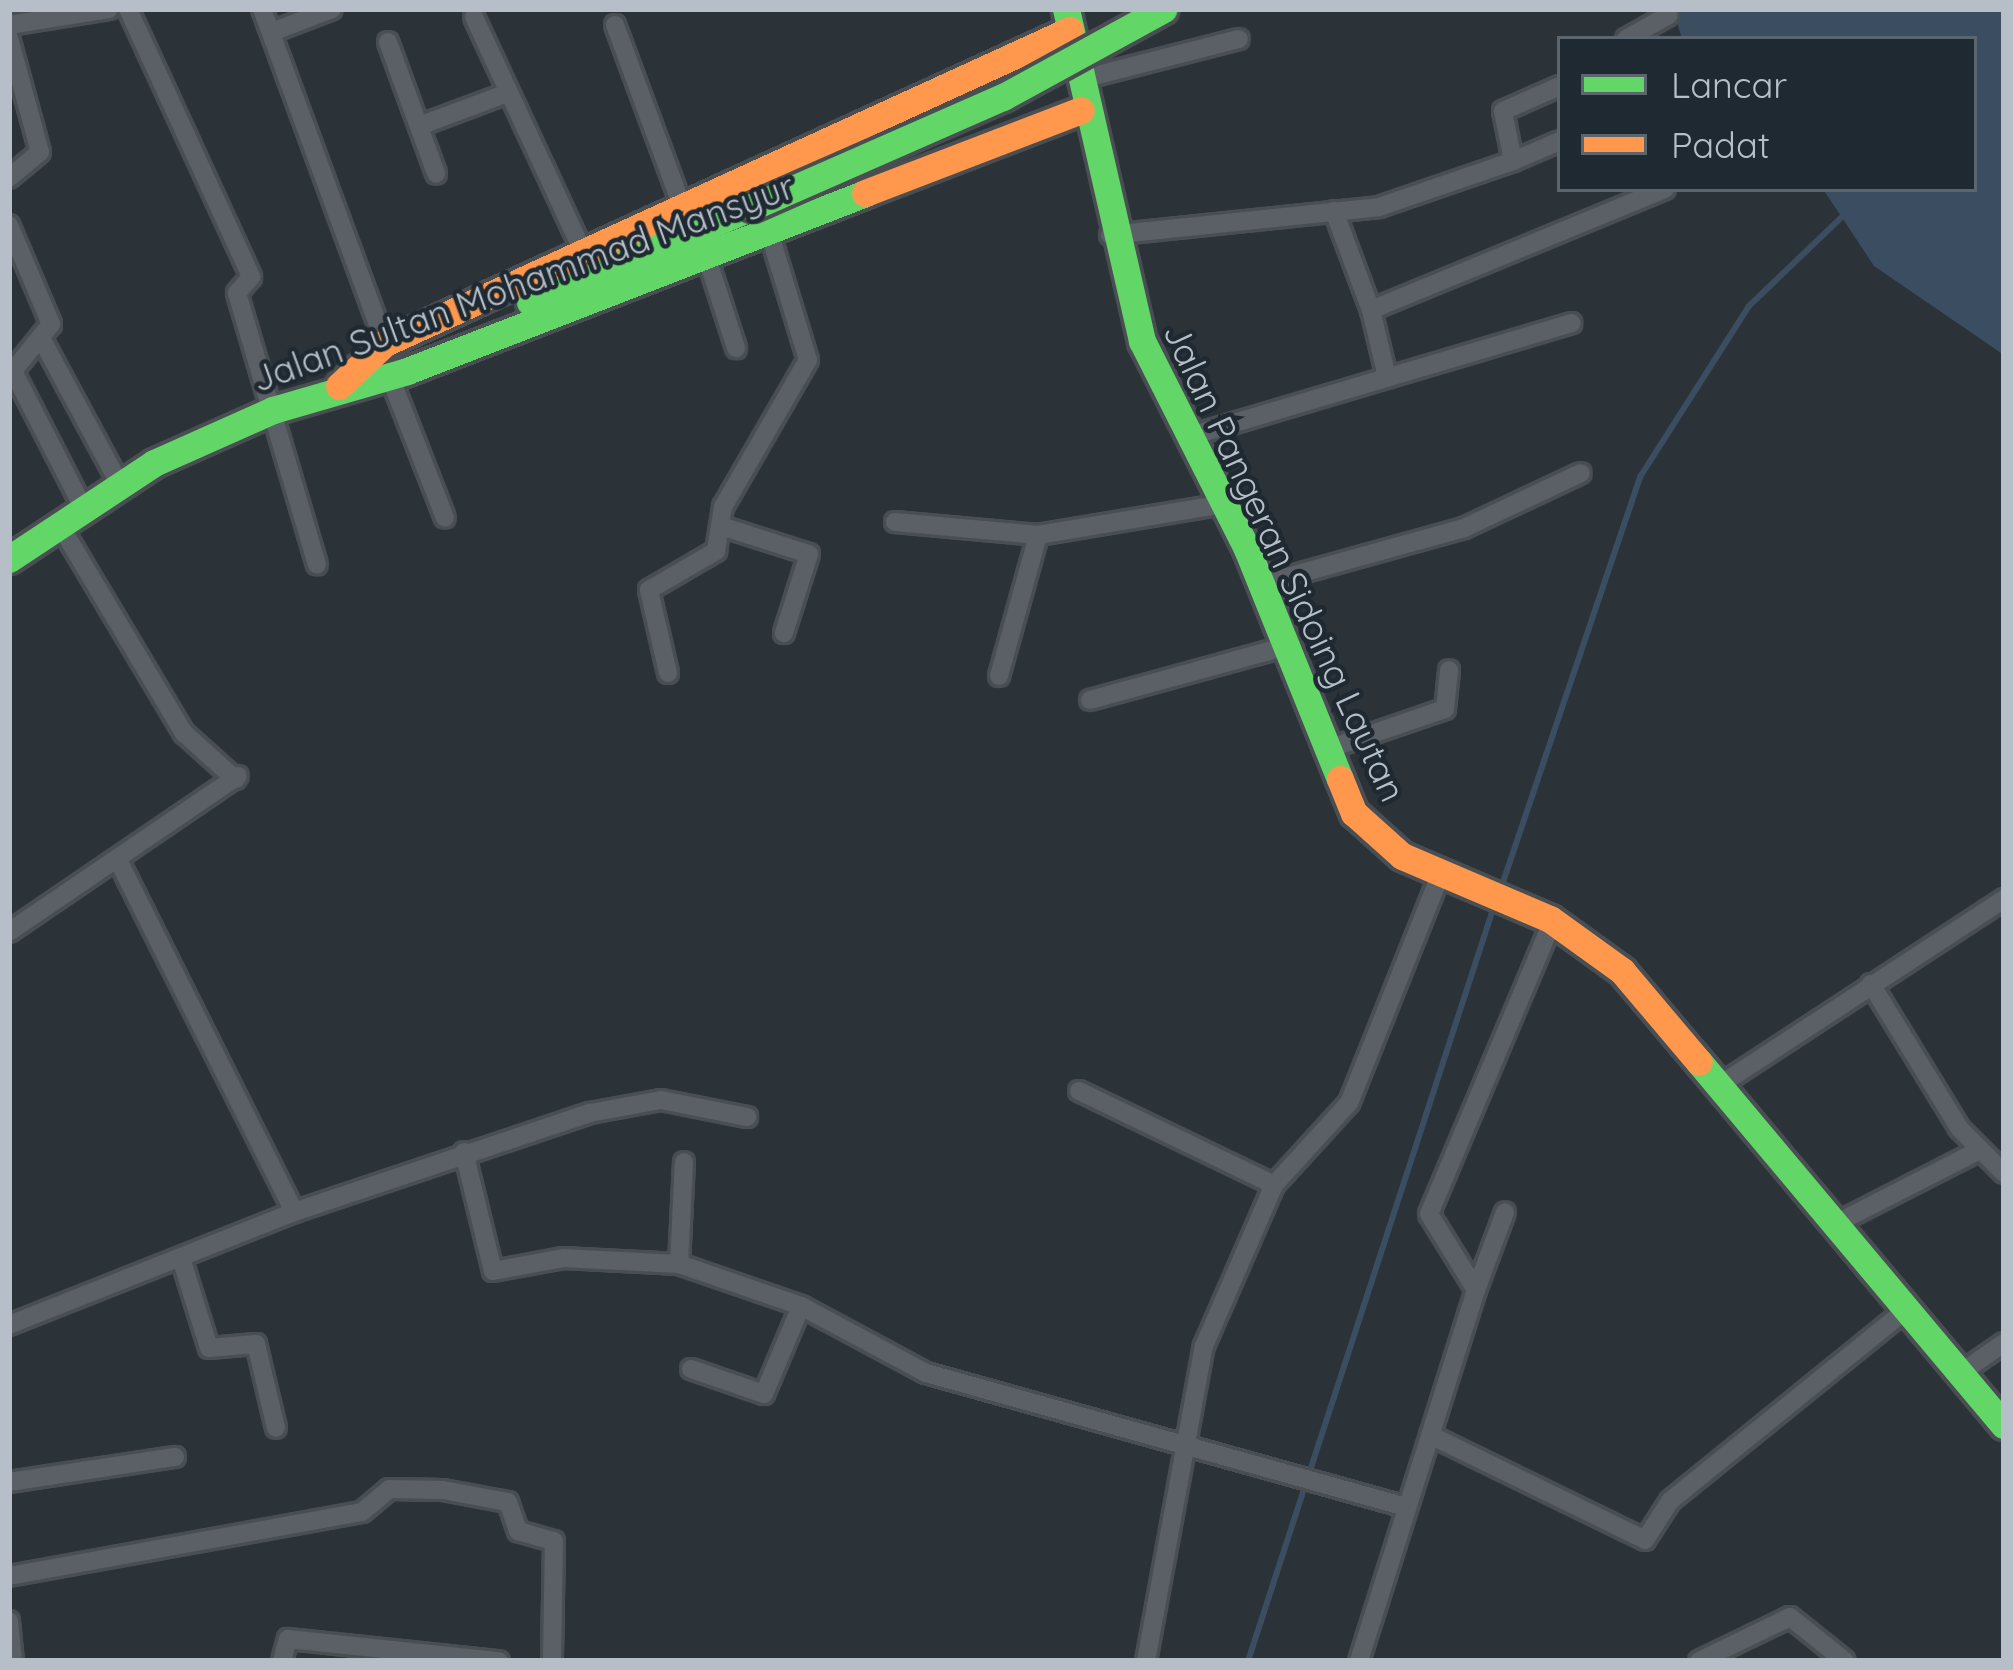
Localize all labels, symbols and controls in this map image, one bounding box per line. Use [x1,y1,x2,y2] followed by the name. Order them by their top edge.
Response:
[1557,36,1977,192] legend
[1671,62,1787,107] text: Lancar
[1671,122,1770,167] text: Padat
[246,164,800,400] street label: Jalan Sultan Mohammad Mansyur
[1155,316,1415,808] street label: Jalan Pangeran Sidoing Lautan

